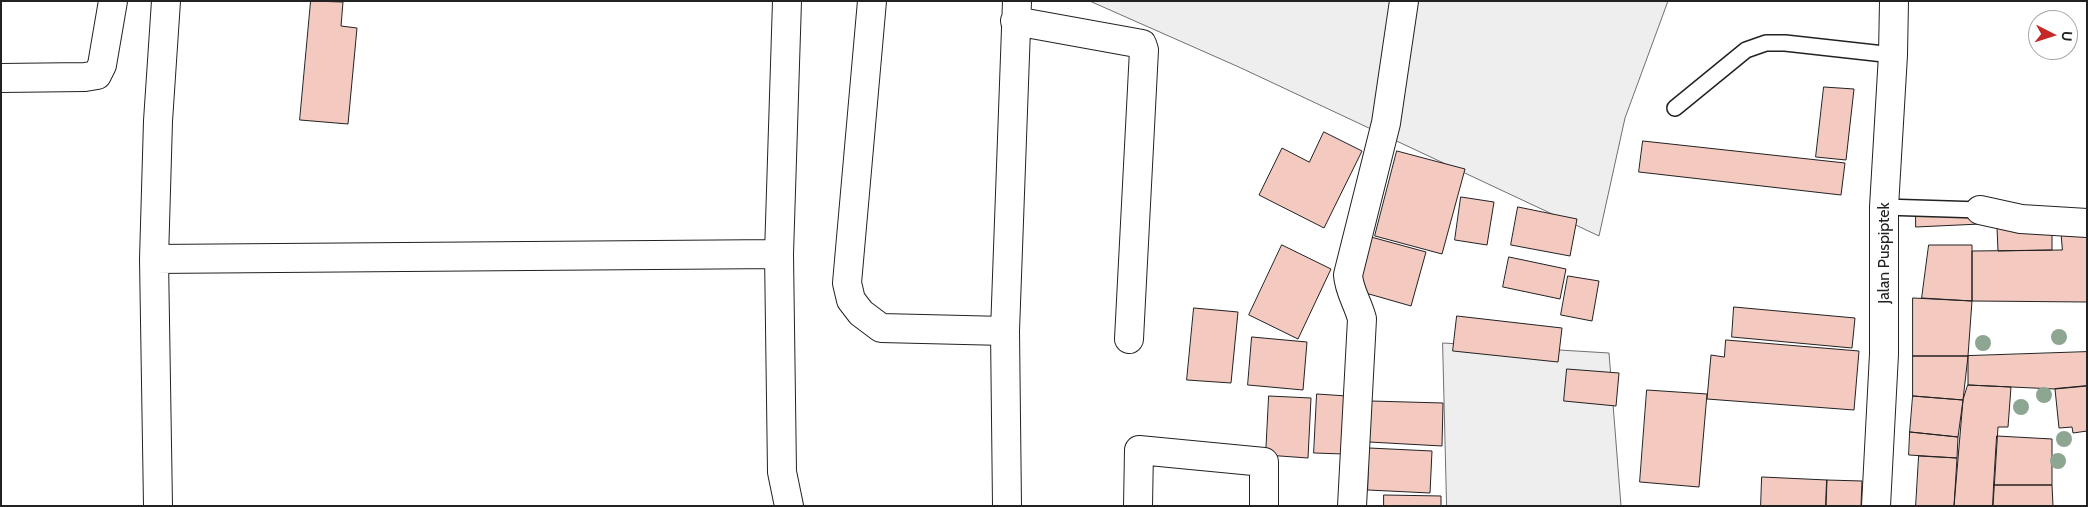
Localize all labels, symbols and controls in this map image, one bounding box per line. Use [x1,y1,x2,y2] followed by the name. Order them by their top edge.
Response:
[2028,10,2078,60] north arrow
[2058,30,2076,42] text: U
[1874,202,1894,304] street label: Jalan Puspiptek

